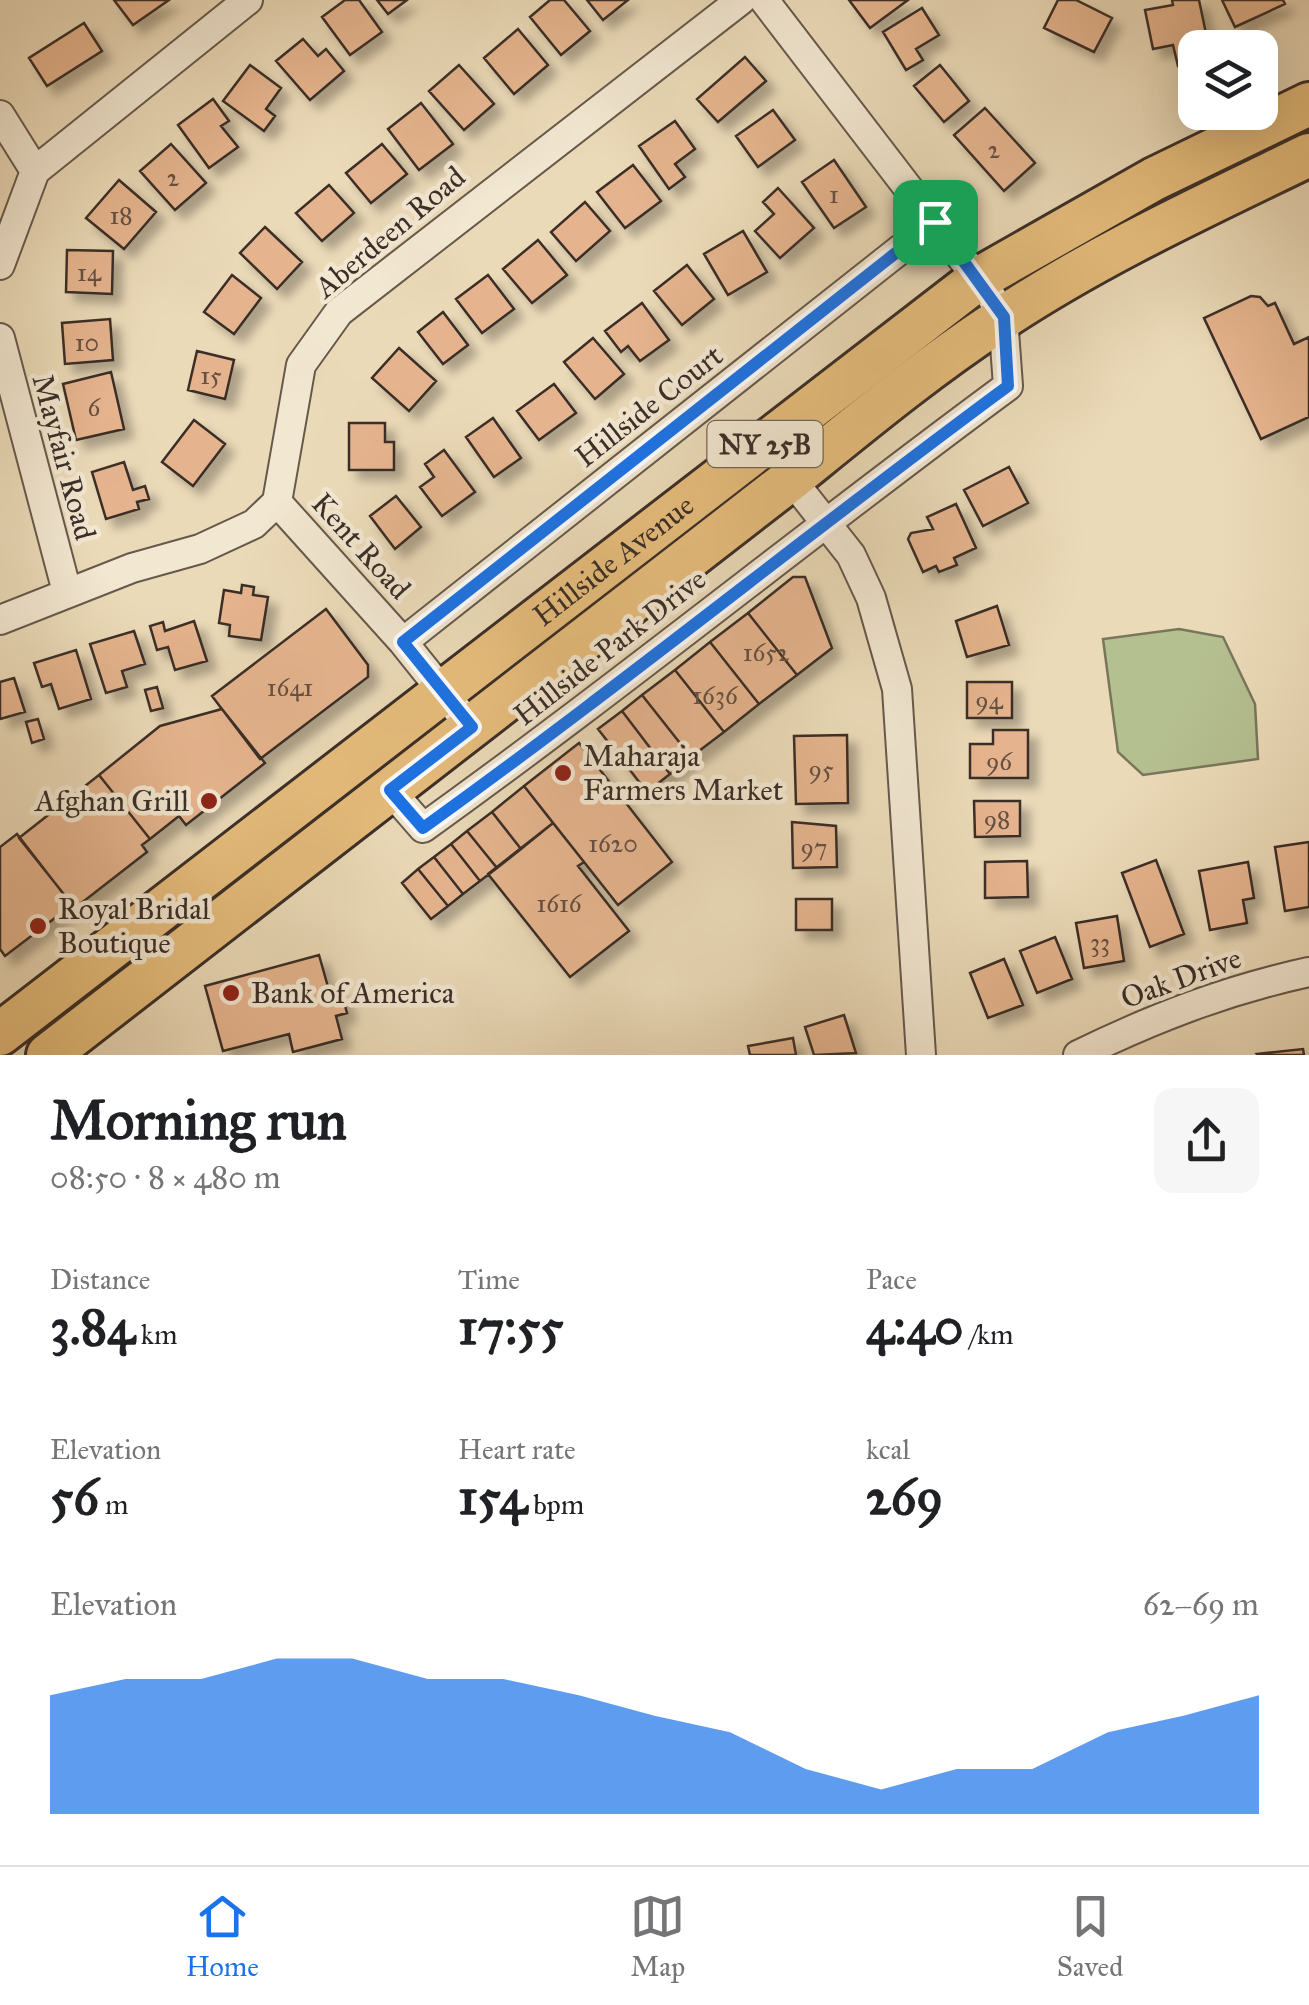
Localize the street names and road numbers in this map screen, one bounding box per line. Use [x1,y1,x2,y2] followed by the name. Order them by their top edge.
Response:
[306,159,472,307] street label: Aberdeen Road
[568,337,730,475] street label: Hillside Court
[25,370,103,544] street label: Mayfair Road
[708,421,822,467] road number: NY 25B
[304,485,418,607] street label: Kent Road
[526,487,701,634] street label: Hillside Avenue
[507,561,713,733] street label: Hillside Park Drive
[1116,940,1246,1016] street label: Oak Drive

